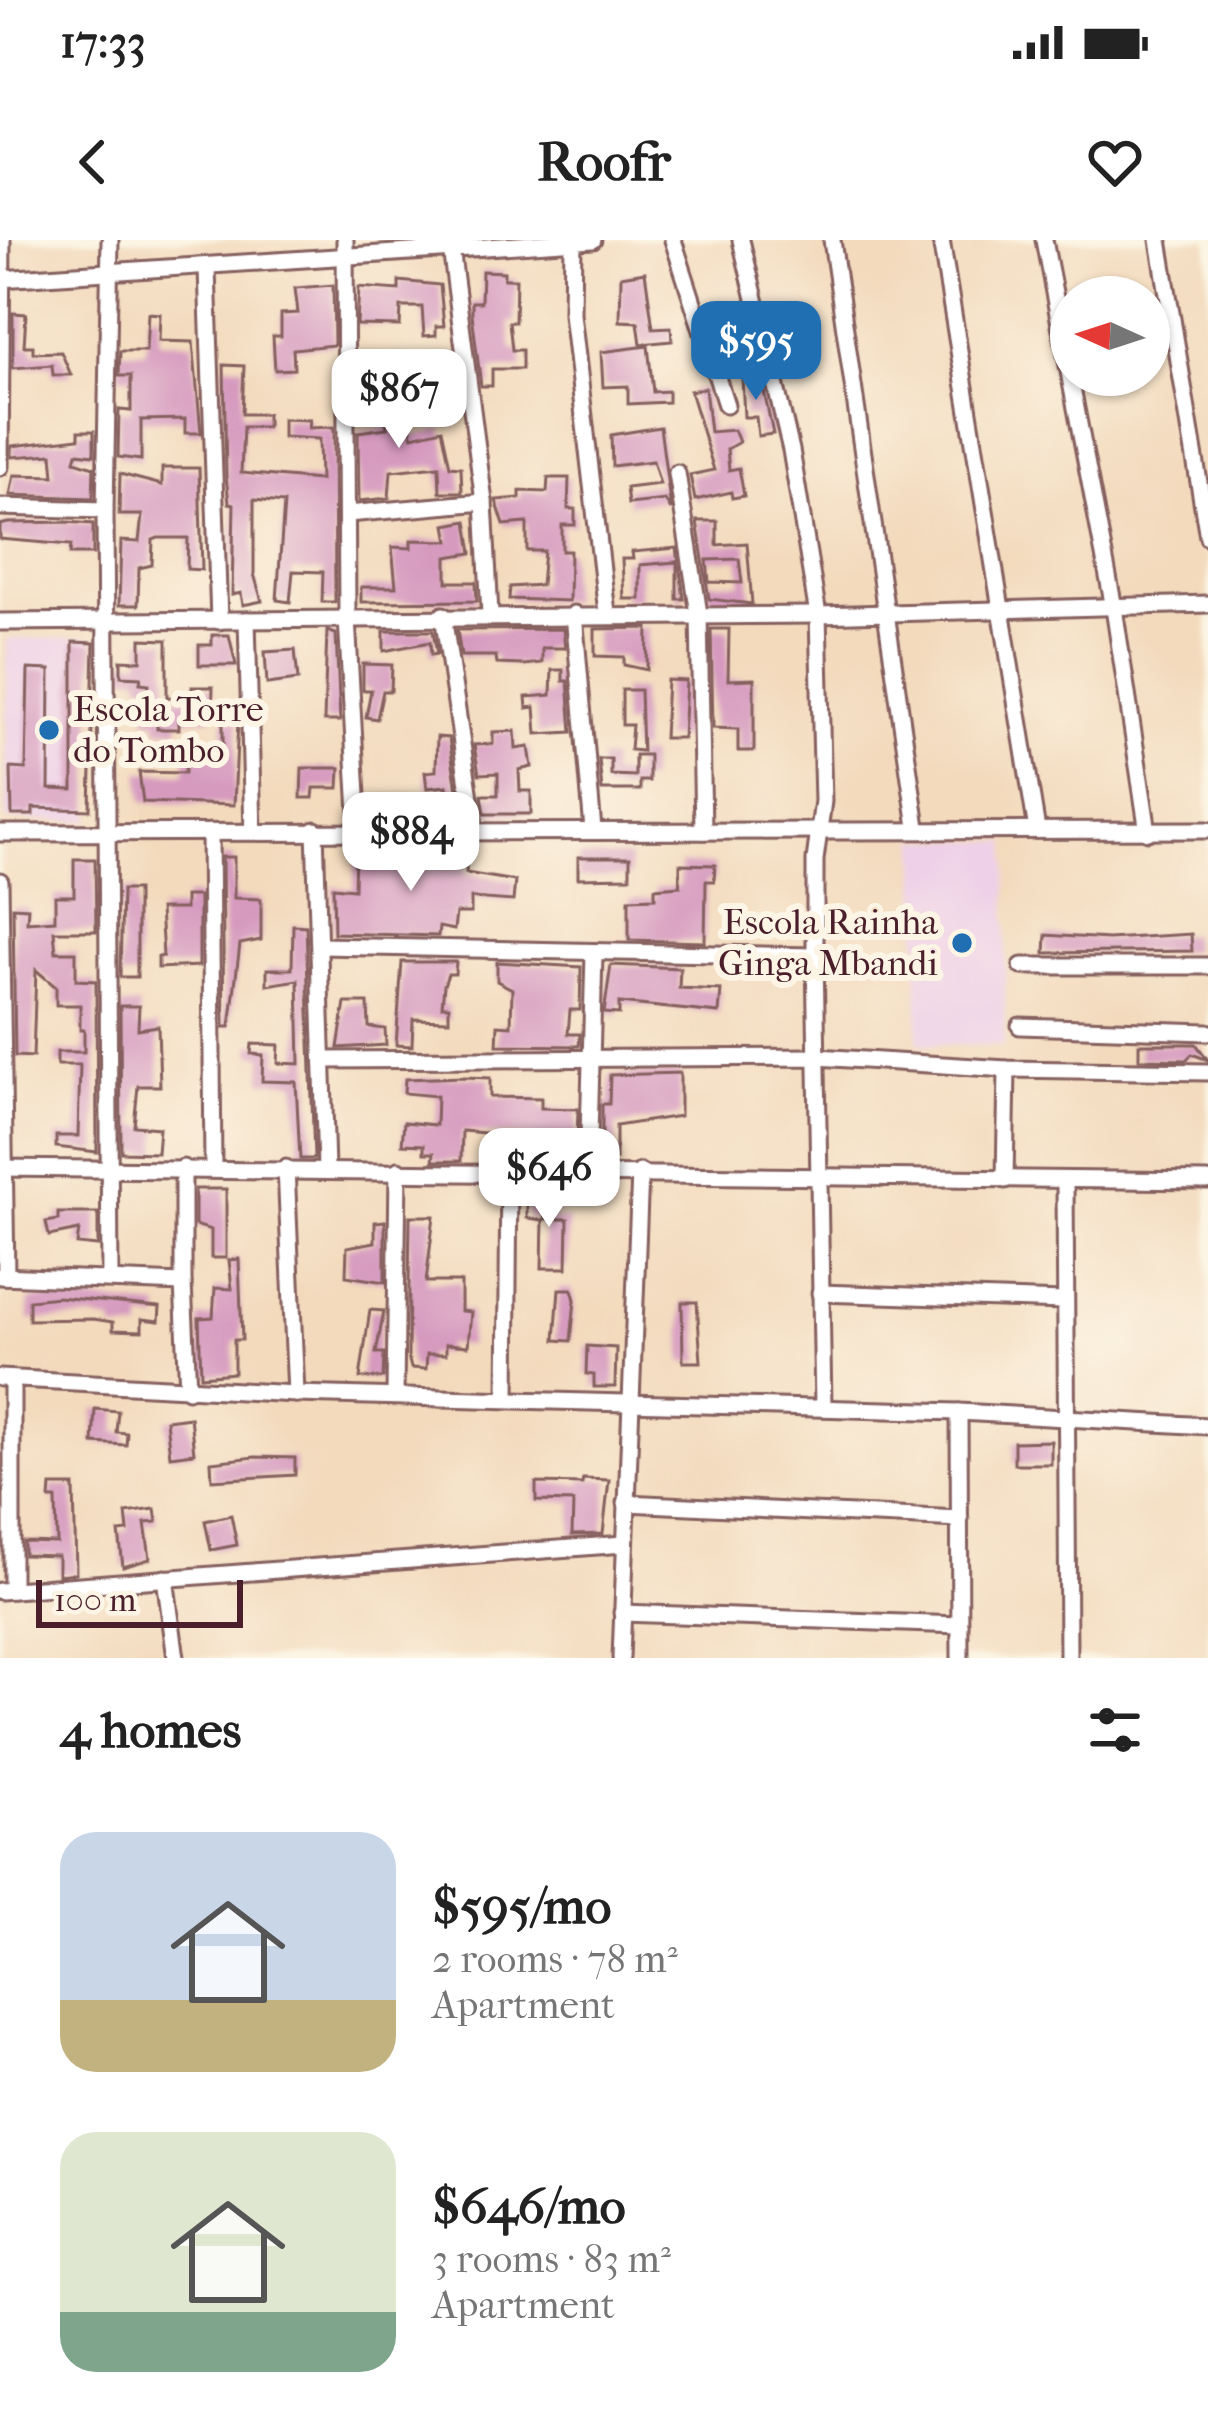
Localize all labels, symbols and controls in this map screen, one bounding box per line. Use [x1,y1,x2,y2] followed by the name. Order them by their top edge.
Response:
[60,16,146,69] text: 17:33
[60,129,126,195] icon: back
[1082,129,1148,195] icon: heart
[537,131,671,194] text: Roofr
[1050,276,1170,396] north arrow
[1050,276,1170,396] map controls
[685,301,827,403] pin: $595
[718,317,794,363] text: $595
[328,349,470,451] pin: $867
[359,365,439,411] text: $867
[73,688,264,771] place label: Escola Torre do Tombo
[36,717,62,743] marker: Escola Torre do Tombo
[340,792,482,894] pin: $884
[369,808,453,854] text: $884
[718,901,938,984] place label: Escola Rainha Ginga Mbandi
[949,930,975,956] marker: Escola Rainha Ginga Mbandi
[478,1128,620,1230] pin: $646
[506,1144,592,1190] text: $646
[36,1574,243,1627] scale bar
[54,1581,137,1620] text: 100 m
[1082,1697,1148,1763] icon: filters
[60,1700,241,1760] text: 4 homes
[432,1876,611,1936] text: $595/mo
[156,1880,300,2024] icon: home
[432,1936,678,1982] text: 2 rooms · 78 m²
[432,1982,615,2028] text: Apartment
[432,2176,626,2236] text: $646/mo
[156,2180,300,2324] icon: home
[432,2236,671,2282] text: 3 rooms · 83 m²
[432,2282,615,2328] text: Apartment

